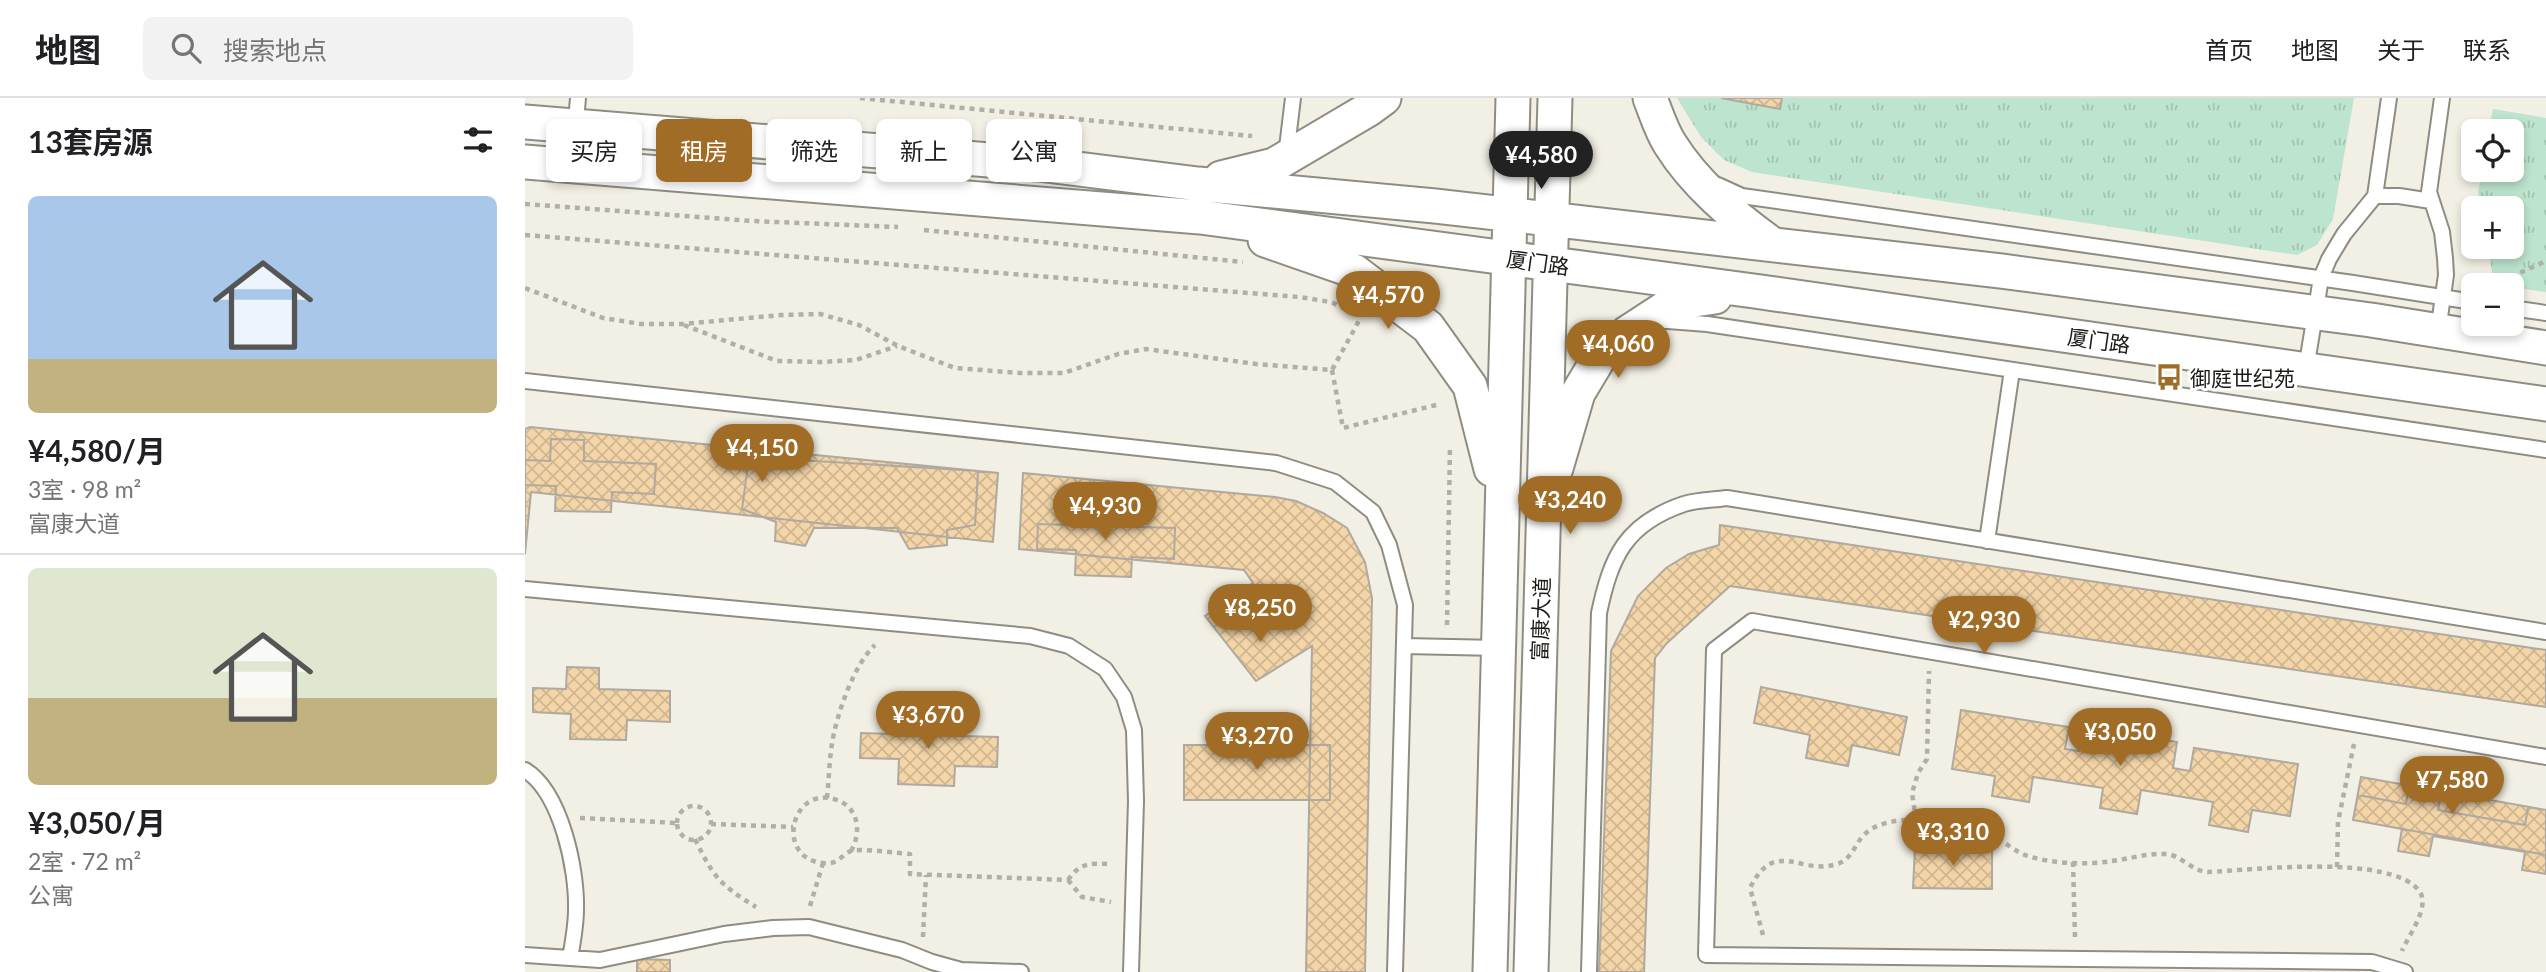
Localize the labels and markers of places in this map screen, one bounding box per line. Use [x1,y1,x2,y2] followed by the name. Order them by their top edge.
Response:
[1484,132,1598,191] pin: ¥4,580
[1331,272,1445,331] pin: ¥4,570
[1561,320,1675,380] pin: ¥4,060
[2154,362,2184,392] bus stop icon: 御庭世纪苑
[2190,365,2295,390] place label: 御庭世纪苑
[705,424,819,484] pin: ¥4,150
[1513,476,1627,536] pin: ¥3,240
[1048,482,1162,542] pin: ¥4,930
[1203,584,1317,644] pin: ¥8,250
[1927,596,2041,656] pin: ¥2,930
[871,692,985,751] pin: ¥3,670
[2063,708,2177,768] pin: ¥3,050
[1200,712,1314,772] pin: ¥3,270
[2395,756,2509,816] pin: ¥7,580
[1896,808,2010,868] pin: ¥3,310

